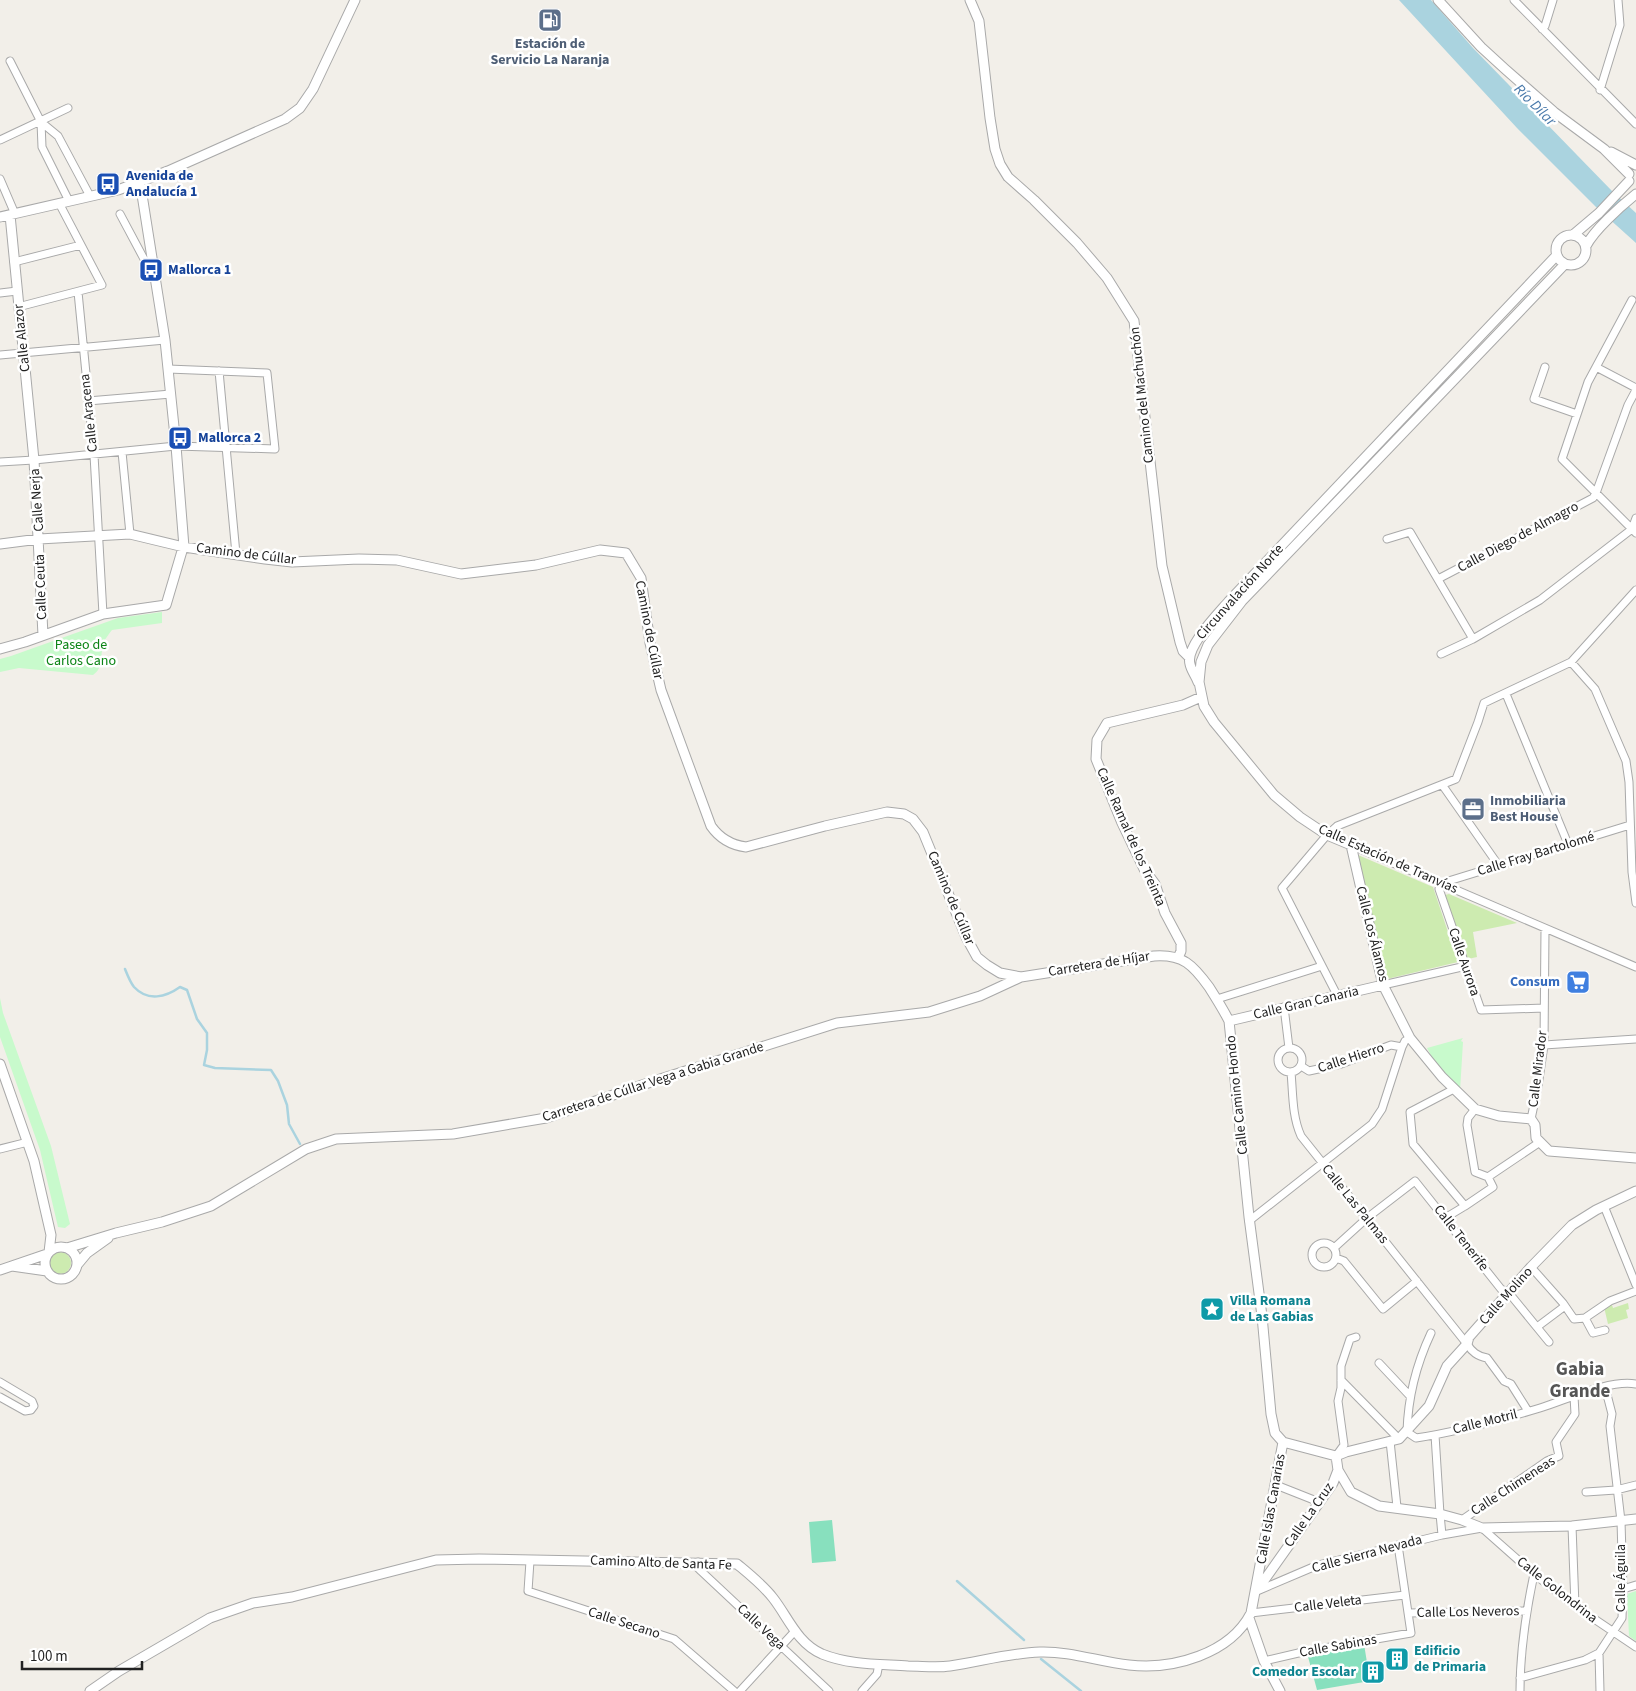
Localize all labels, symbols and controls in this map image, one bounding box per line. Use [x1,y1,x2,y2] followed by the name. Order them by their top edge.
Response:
[537,7,563,33] fuel station icon: Estación de Servicio La Naranja
[491,34,609,70] place label: Estación de Servicio La Naranja
[1509,79,1561,131] water label: Río Dílar
[125,166,197,202] place label: Avenida de Andalucía 1
[95,171,121,197] bus stop icon: Avenida de Andalucía 1
[138,257,164,283] bus stop icon: Mallorca 1
[168,260,231,280] place label: Mallorca 1
[8,303,36,373] street label: Calle Alazor
[1125,326,1159,464] street label: Camino del Machuchón
[75,373,103,453] street label: Calle Aracena
[167,425,193,451] bus stop icon: Mallorca 2
[198,428,261,448] place label: Mallorca 2
[25,468,49,532] street label: Calle Nerja
[1454,497,1582,577] street label: Calle Diego de Almagro
[195,538,297,570] street label: Camino de Cúllar
[1192,540,1288,644] street label: Circunvalación Norte
[30,554,52,620] street label: Calle Ceuta
[630,579,668,681] street label: Camino de Cúllar
[46,635,116,671] park label: Paseo de Carlos Cano
[1091,764,1171,910] street label: Calle Ramal de los Treinta
[1490,791,1566,827] place label: Inmobiliaria Best House
[1460,796,1486,822] office icon: Inmobiliaria Best House
[1315,819,1461,899] street label: Calle Estación de Tranvías
[1475,827,1597,881] street label: Calle Fray Bartolomé
[922,848,980,948] street label: Camino de Cúllar
[1350,884,1394,984] street label: Calle Los Álamos
[1443,925,1485,999] street label: Calle Aurora
[1047,946,1151,982] street label: Carretera de Híjar
[1565,969,1591,995] supermarket icon: Consum
[1510,972,1560,992] place label: Consum
[1251,981,1361,1025] street label: Calle Gran Canaria
[1523,1029,1553,1109] street label: Calle Mirador
[1221,1034,1253,1156] street label: Calle Camino Hondo
[540,1037,766,1127] street label: Carretera de Cúllar Vega a Gabia Grande
[1315,1038,1387,1078] street label: Calle Hierro
[1317,1160,1393,1248] street label: Calle Las Palmas
[1429,1201,1493,1275] street label: Calle Tenerife
[1474,1263,1538,1329] street label: Calle Molino
[1229,1291,1313,1327] place label: Villa Romana de Las Gabias
[1199,1296,1225,1322] place icon: Villa Romana de Las Gabias
[1550,1356,1611,1405] district label: Gabia Grande
[1451,1404,1520,1440] street label: Calle Motril
[1467,1451,1559,1521] street label: Calle Chimeneas
[1251,1452,1291,1566] street label: Calle Islas Canarias
[1279,1479,1339,1551] street label: Calle La Cruz
[1310,1530,1424,1578] street label: Calle Sierra Nevada
[1611,1544,1631,1612] street label: Calle Águila
[590,1551,732,1575] street label: Camino Alto de Santa Fe
[1512,1552,1602,1628] street label: Calle Golondrina
[1293,1590,1363,1618] street label: Calle Veleta
[732,1599,790,1655] street label: Calle Vega
[1417,1601,1520,1623] street label: Calle Los Neveros
[585,1602,663,1644] street label: Calle Secano
[1298,1629,1378,1663] street label: Calle Sabinas
[22,1638,142,1670] scale bar
[1414,1641,1486,1677] place label: Edificio de Primaria
[30,1646,68,1667] text: 100 m
[1384,1646,1410,1672] building icon: Edificio de Primaria
[1360,1659,1386,1685] building icon: Comedor Escolar
[1252,1662,1356,1682] place label: Comedor Escolar

